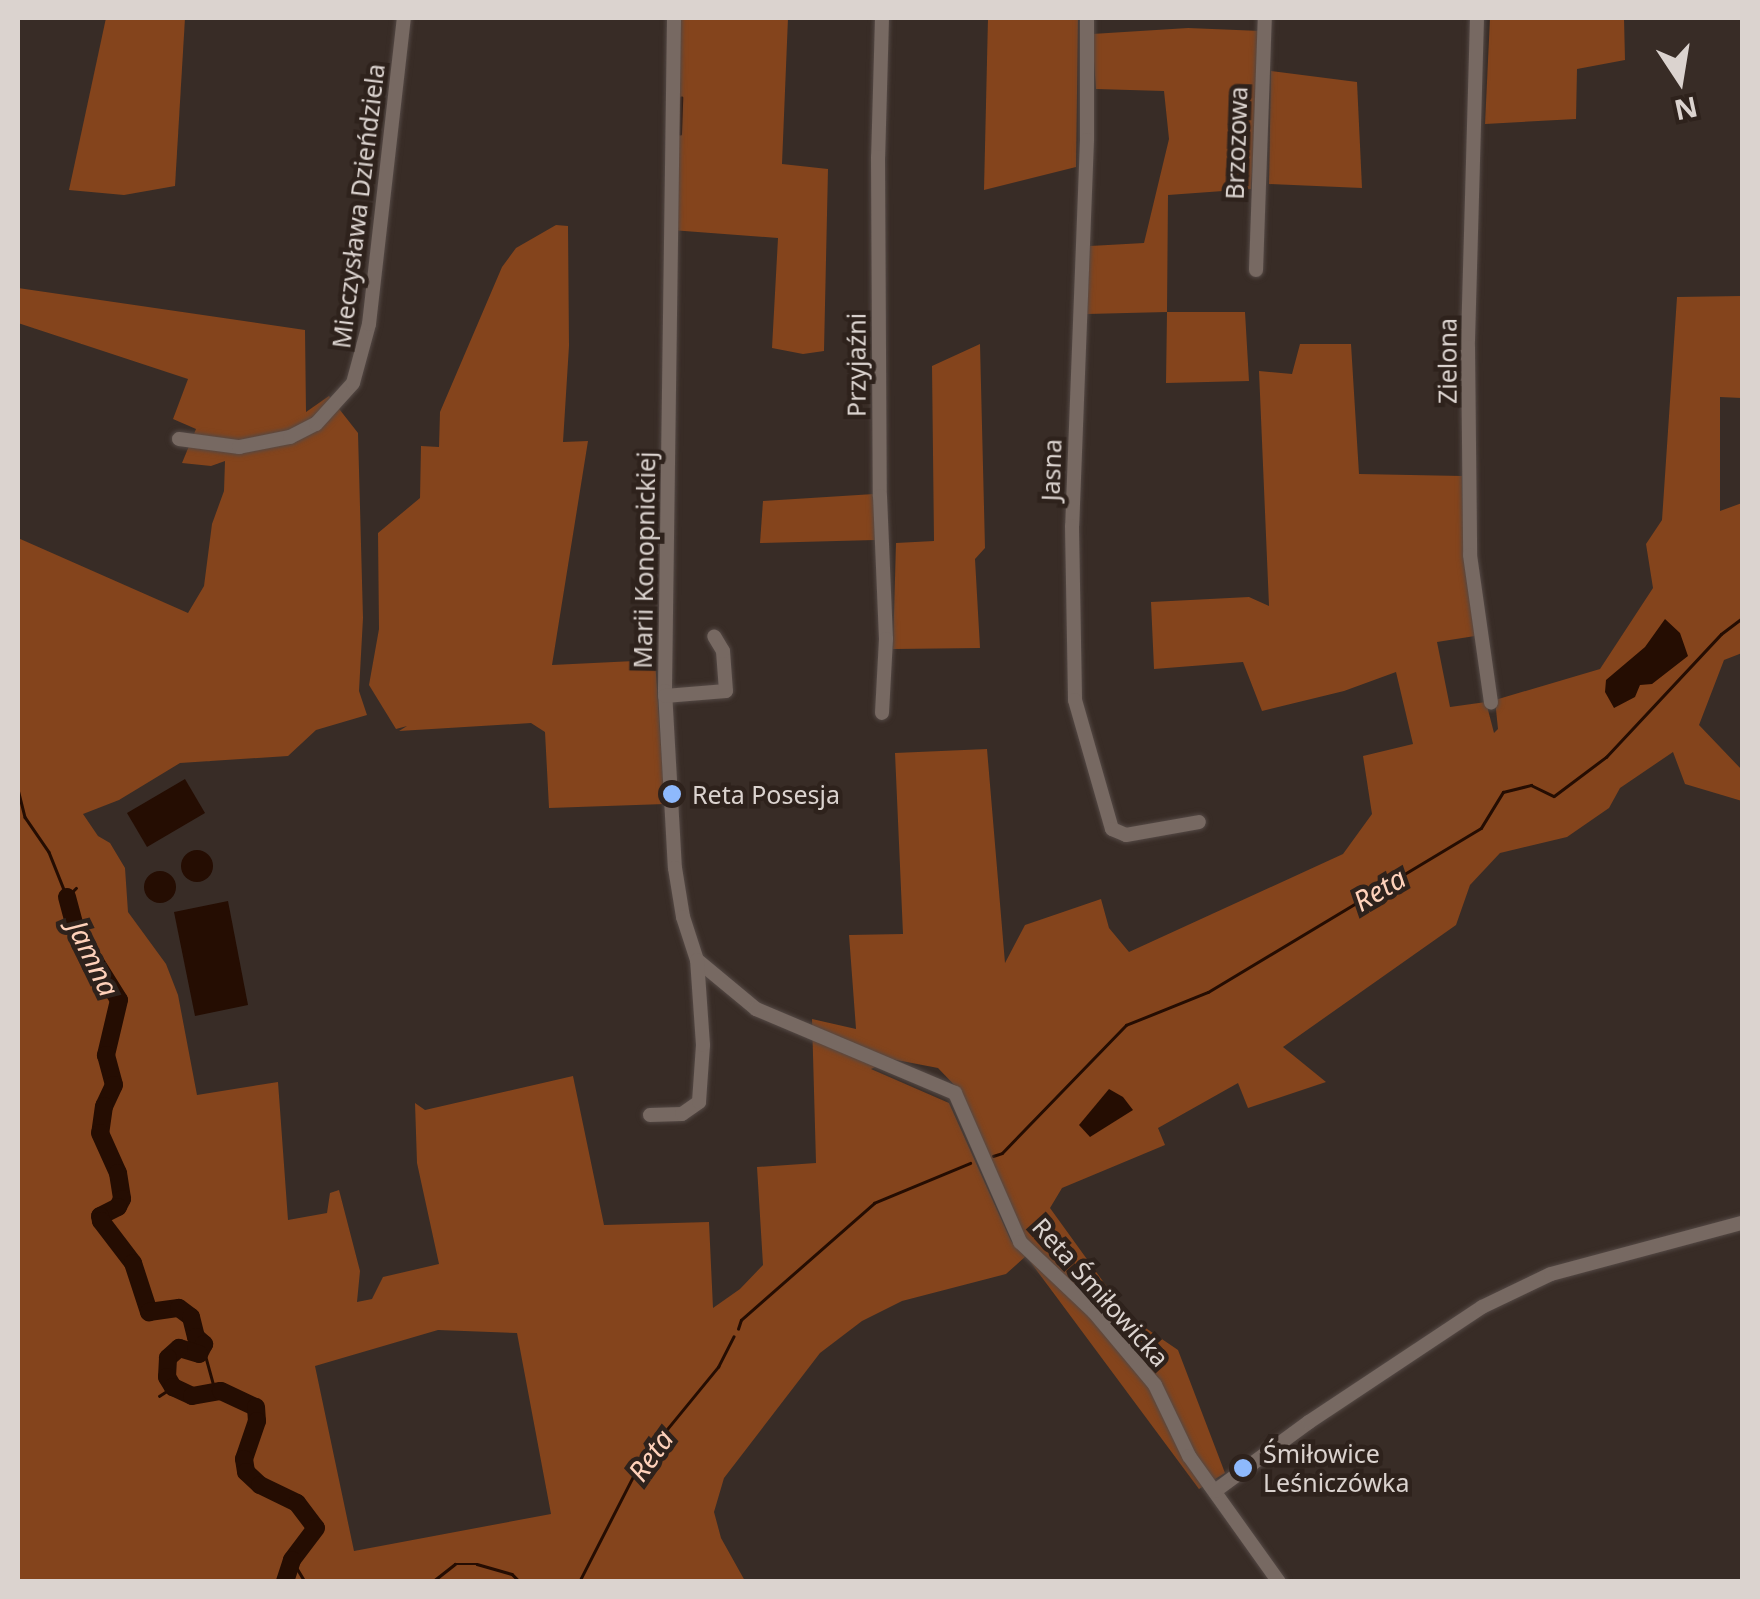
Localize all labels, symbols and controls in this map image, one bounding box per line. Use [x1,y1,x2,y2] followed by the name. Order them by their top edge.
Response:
[1630,30,1730,130] north arrow
[326,62,390,350] street label: Mieczysława Dzieńdziela
[1219,86,1253,200] street label: Brzozowa
[1671,88,1701,130] text: N
[841,313,871,417] street label: Przyjaźni
[1432,318,1462,404] street label: Zielona
[1035,438,1067,502] street label: Jasna
[627,451,661,669] street label: Marii Konopnickiej
[692,779,840,809] place label: Reta Posesja
[661,783,683,805] marker: Reta Posesja
[1347,860,1411,918] water label: Reta
[61,915,127,1001] water label: Jamna
[1027,1212,1175,1372] street label: Reta Śmiłowicka
[620,1423,680,1487] water label: Reta
[1263,1439,1409,1498] place label: Śmiłowice Leśniczówka
[1232,1457,1254,1479] marker: Śmiłowice Leśniczówka

